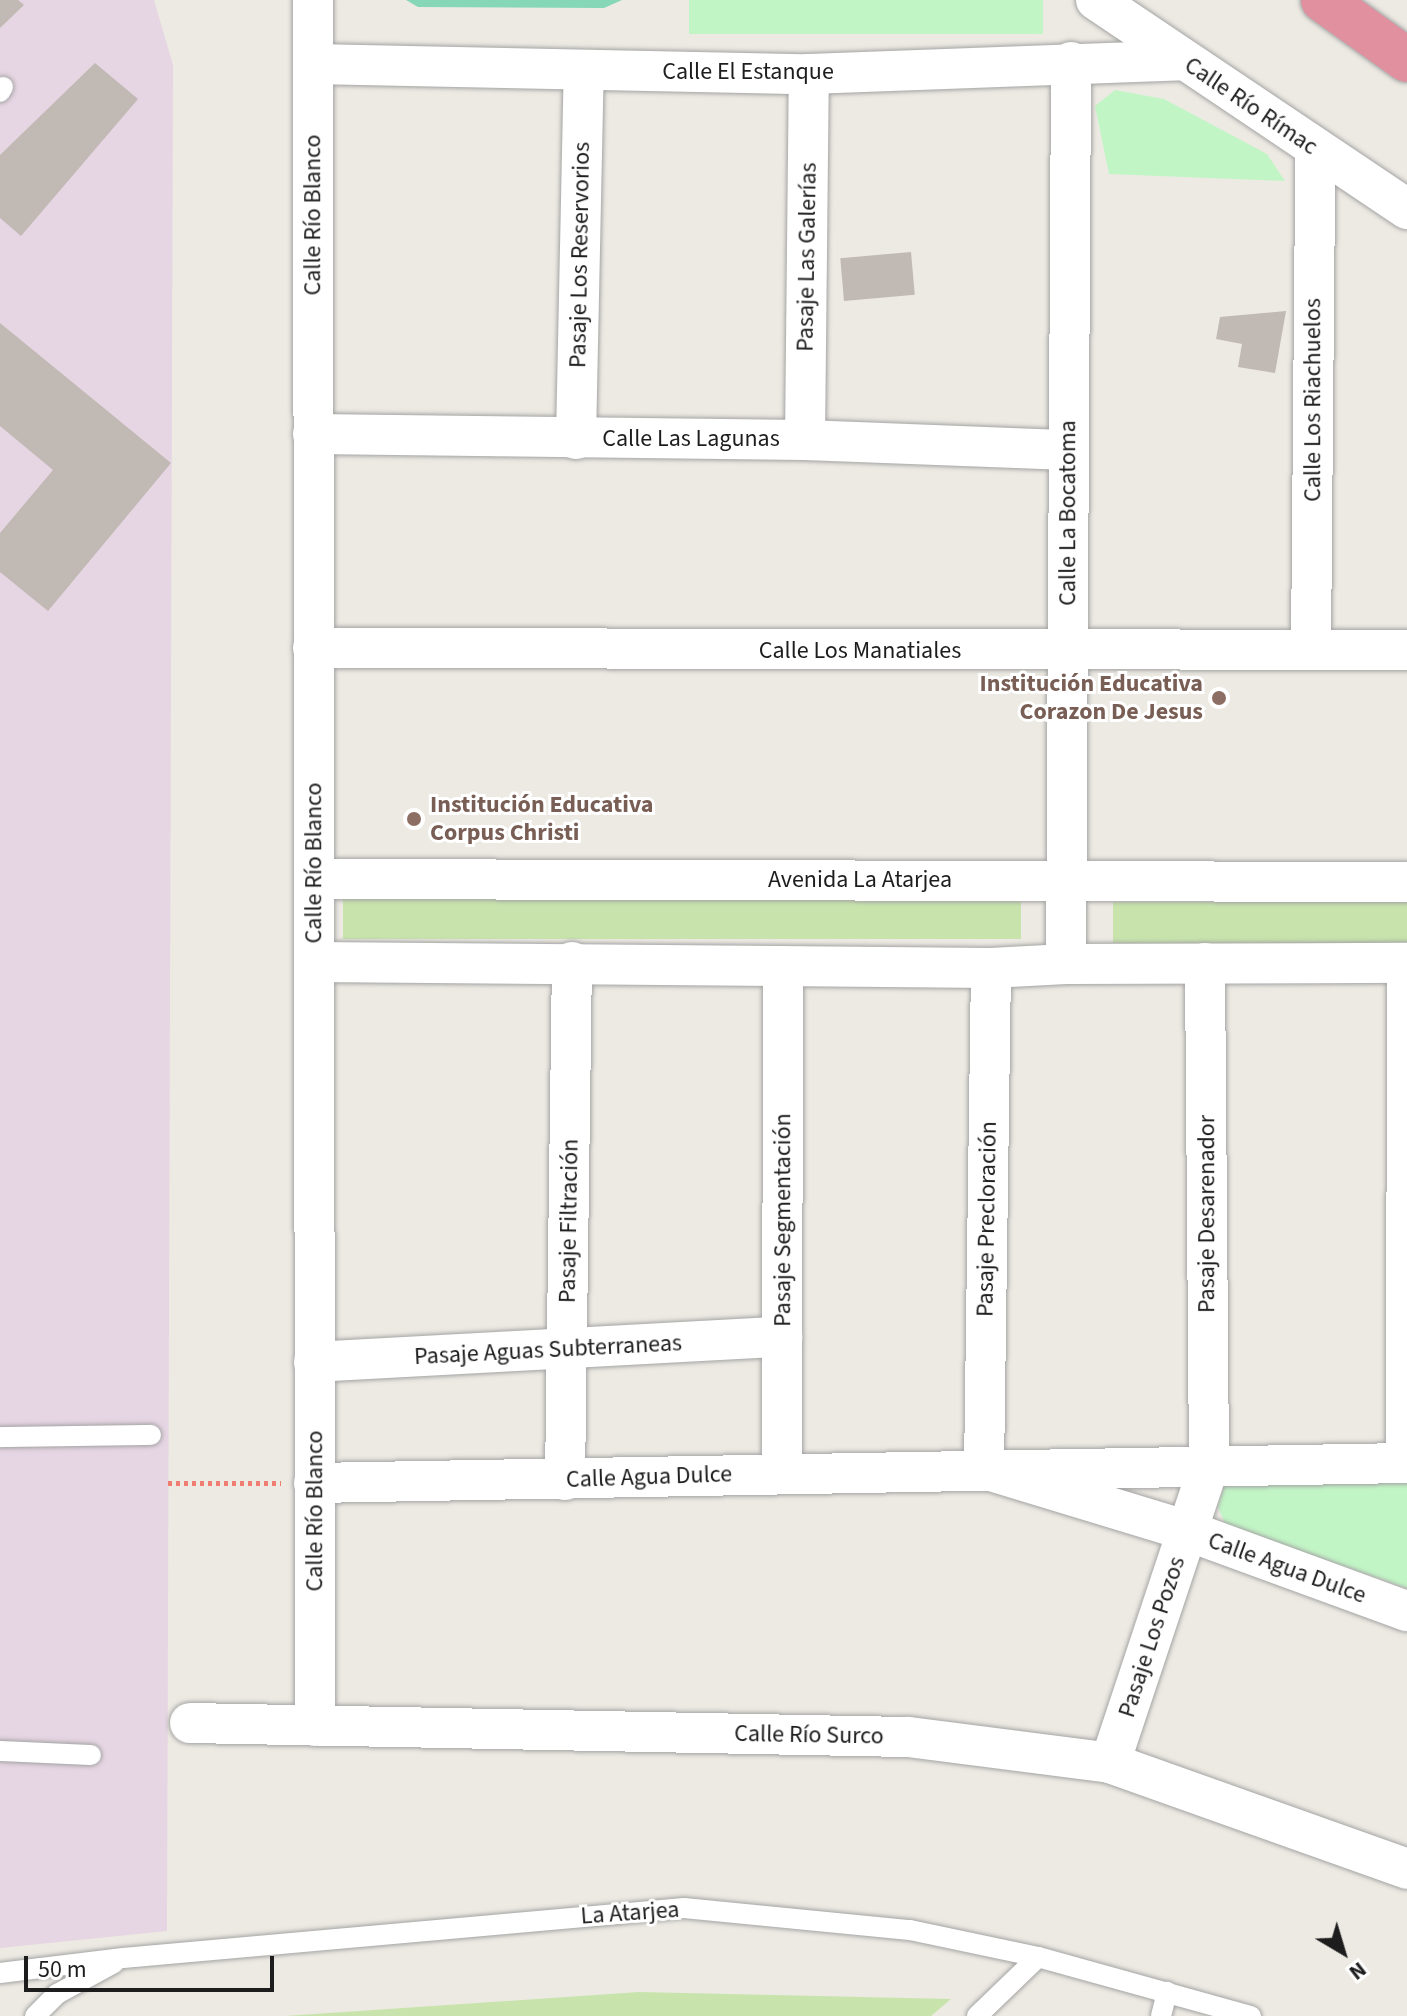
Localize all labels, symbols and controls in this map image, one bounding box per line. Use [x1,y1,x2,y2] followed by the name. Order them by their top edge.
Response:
[1179,51,1323,161] street label: Calle Río Rímac
[662,58,834,86] street label: Calle El Estanque
[299,134,327,296] street label: Calle Río Blanco
[564,142,596,368] street label: Pasaje Los Reservorios
[791,162,823,352] street label: Pasaje Las Galerías
[1299,298,1327,502] street label: Calle Los Riachuelos
[1054,420,1082,606] street label: Calle La Bocatoma
[602,425,780,453] street label: Calle Las Lagunas
[759,637,961,665] street label: Calle Los Manatiales
[980,670,1203,726] place label: Institución Educativa Corazon De Jesus
[1210,689,1228,707] marker: Institución Educativa Corazon De Jesus
[300,782,328,944] street label: Calle Río Blanco
[430,791,653,847] place label: Institución Educativa Corpus Christi
[405,810,423,828] marker: Institución Educativa Corpus Christi
[768,866,952,894] street label: Avenida La Atarjea
[769,1113,797,1327] street label: Pasaje Segmentación
[1193,1115,1221,1313] street label: Pasaje Desarenador
[971,1121,1003,1317] street label: Pasaje Precloración
[553,1139,585,1303] street label: Pasaje Filtración
[413,1329,683,1371] street label: Pasaje Aguas Subterraneas
[301,1430,329,1592] street label: Calle Río Blanco
[565,1460,733,1494] street label: Calle Agua Dulce
[1204,1526,1370,1610] street label: Calle Agua Dulce
[1112,1553,1192,1721] street label: Pasaje Los Pozos
[734,1719,884,1751] street label: Calle Río Surco
[580,1895,680,1931] street label: La Atarjea
[1303,1912,1383,1992] north arrow
[28,1940,278,1990] scale bar
[38,1952,87,1987] text: 50 m
[1342,1954,1373,1988] text: N

